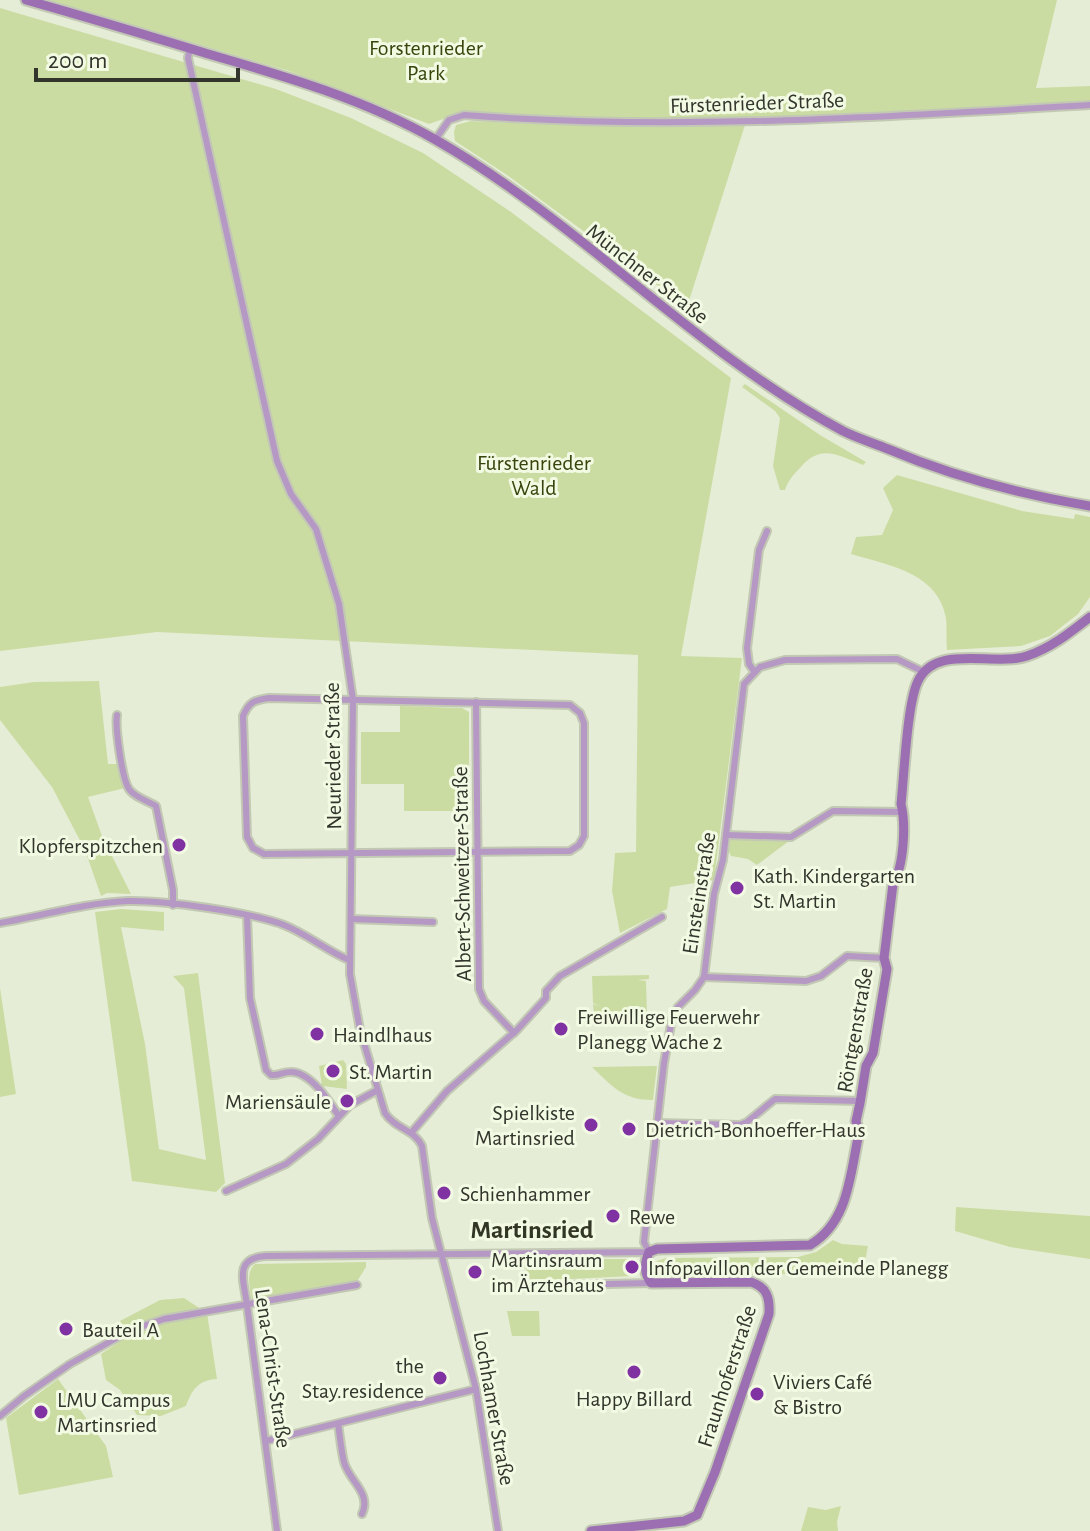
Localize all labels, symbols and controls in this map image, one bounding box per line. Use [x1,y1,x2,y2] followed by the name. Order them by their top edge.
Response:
[36,32,238,82] scale bar
[369,37,483,84] park label: Forstenrieder Park
[48,49,107,73] text: 200 m
[670,89,845,117] street label: Fürstenrieder Straße
[582,220,712,328] street label: Münchner Straße
[477,452,591,499] park label: Fürstenrieder Wald
[321,682,345,830] street label: Neurieder Straße
[449,766,475,982] street label: Albert-Schweitzer-Straße
[678,830,720,956] street label: Einsteinstraße
[19,835,163,857] place label: Klopferspitzchen
[170,836,188,854] marker: Klopferspitzchen
[753,865,915,912] place label: Kath. Kindergarten St. Martin
[728,879,746,897] marker: Kath. Kindergarten St. Martin
[833,966,877,1094] street label: Röntgenstraße
[577,1006,760,1053] place label: Freiwillige Feuerwehr Planegg Wache 2
[552,1020,570,1038] marker: Freiwillige Feuerwehr Planegg Wache 2
[333,1024,432,1046] place label: Haindlhaus
[308,1025,326,1043] marker: Haindlhaus
[349,1061,432,1083] place label: St. Martin
[324,1062,342,1080] marker: St. Martin
[225,1091,331,1113] place label: Mariensäule
[338,1092,356,1110] marker: Mariensäule
[475,1102,575,1149] place label: Spielkiste Martinsried
[582,1116,600,1134] marker: Spielkiste Martinsried
[645,1119,866,1141] place label: Dietrich-Bonhoeffer-Haus
[620,1120,638,1138] marker: Dietrich-Bonhoeffer-Haus
[460,1183,590,1205] place label: Schienhammer
[435,1184,453,1202] marker: Schienhammer
[629,1206,675,1228] place label: Rewe
[604,1207,622,1225] marker: Rewe
[470,1217,594,1243] district label: Martinsried
[491,1249,604,1296] place label: Martinsraum im Ärztehaus
[648,1257,949,1279] place label: Infopavillon der Gemeinde Planegg
[623,1258,641,1276] marker: Infopavillon der Gemeinde Planegg
[466,1263,484,1281] marker: Martinsraum im Ärztehaus
[251,1287,295,1449] street label: Lena-Christ-Straße
[694,1303,760,1450] street label: Fraunhoferstraße
[82,1319,159,1341] place label: Bauteil A
[57,1320,75,1338] marker: Bauteil A
[470,1329,518,1487] street label: Lochhamer Straße
[302,1355,424,1402] place label: the Stay.residence
[625,1363,643,1381] marker: Happy Billard
[431,1369,449,1387] marker: the Stay.residence
[773,1371,872,1418] place label: Viviers Café & Bistro
[748,1385,766,1403] marker: Viviers Café & Bistro
[576,1388,692,1410] place label: Happy Billard
[57,1389,170,1436] place label: LMU Campus Martinsried
[32,1403,50,1421] marker: LMU Campus Martinsried

